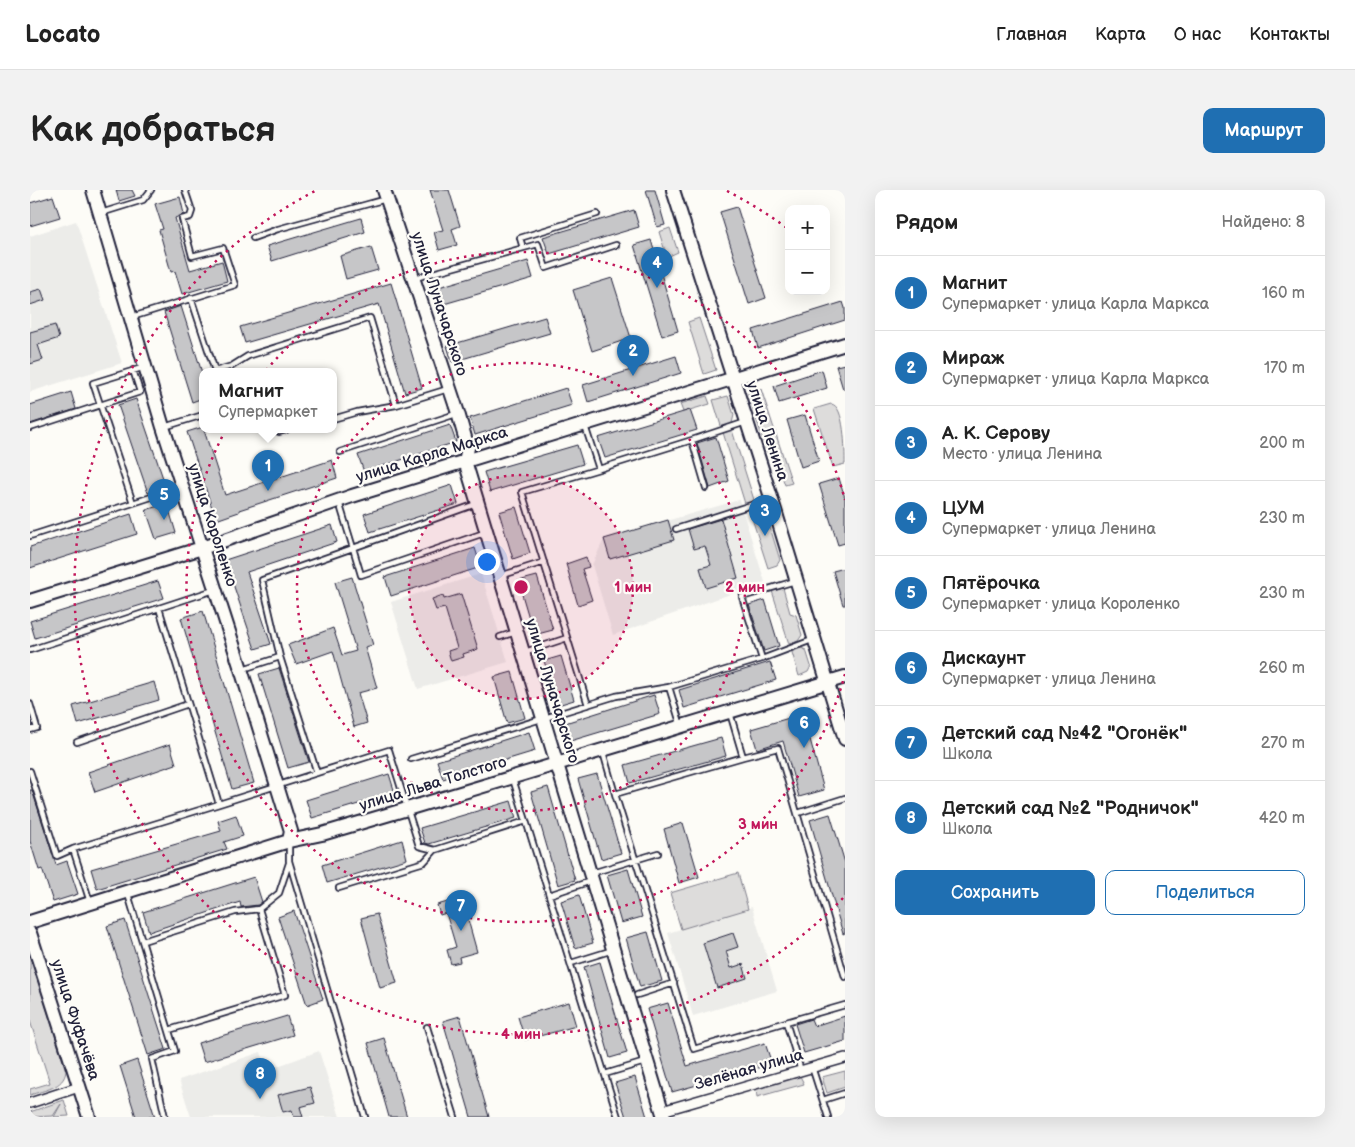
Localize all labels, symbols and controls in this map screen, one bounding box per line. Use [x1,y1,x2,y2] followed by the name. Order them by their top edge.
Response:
[25,20,100,49] text: Locato
[996,24,1067,45] text: Главная
[1095,24,1146,45] text: Карта
[1174,24,1221,45] text: О нас
[1249,24,1330,45] text: Контакты
[1203,108,1325,153] button: Маршрут
[30,109,276,152] text: Как добраться
[785,205,830,295] map controls
[785,205,830,250] button: +
[895,210,958,235] text: Рядом
[1222,213,1305,232] text: Найдено: 8
[407,230,471,378] street label: улица Луначарского
[641,247,673,288] pin: 4
[785,250,830,295] button: −
[942,272,1007,295] text: Магнит
[908,284,914,303] text: 1
[1262,284,1305,303] text: 160 m
[942,295,1209,314] text: Супермаркет · улица Карла Маркса
[617,335,649,376] pin: 2
[942,347,1004,370] text: Мираж
[906,359,916,378] text: 2
[1264,359,1305,378] text: 170 m
[199,368,337,433] popup
[942,370,1209,389] text: Супермаркет · улица Карла Маркса
[742,379,792,484] street label: улица Ленина
[218,380,284,403] text: Магнит
[218,403,318,422] text: Супермаркет
[942,422,1050,445] text: А. К. Серову
[354,423,511,487] street label: улица Карла Маркса
[906,434,916,453] text: 3
[1259,434,1305,453] text: 200 m
[942,445,1102,464] text: Место · улица Ленина
[252,450,284,491] pin: 1
[183,461,241,589] street label: улица Короленко
[148,479,180,520] pin: 5
[749,495,781,536] pin: 3
[942,497,985,520] text: ЦУМ
[906,509,916,528] text: 4
[1259,509,1305,528] text: 230 m
[942,520,1156,539] text: Супермаркет · улица Ленина
[474,549,500,575] your location
[942,572,1040,595] text: Пятёрочка
[512,578,530,596] centre of rings
[614,578,652,597] text: 1 мин
[725,578,765,597] text: 2 мин
[906,584,916,603] text: 5
[1259,584,1305,603] text: 230 m
[942,595,1180,614] text: Супермаркет · улица Короленко
[521,616,583,766] street label: улица Луначарского
[942,647,1026,670] text: Дискаунт
[906,659,916,678] text: 6
[1259,659,1305,678] text: 260 m
[942,670,1156,689] text: Супермаркет · улица Ленина
[788,707,820,748] pin: 6
[942,722,1187,745] text: Детский сад №42 "Огонёк"
[907,734,915,753] text: 7
[1261,734,1305,753] text: 270 m
[942,745,992,764] text: Школа
[357,753,509,815] street label: улица Льва Толстого
[942,797,1199,820] text: Детский сад №2 "Родничок"
[906,809,916,828] text: 8
[1259,809,1305,828] text: 420 m
[738,815,778,834] text: 3 мин
[942,820,992,839] text: Школа
[895,870,1095,915] button: Сохранить
[1105,870,1305,915] button: Поделиться
[445,890,477,931] pin: 7
[46,957,104,1083] street label: улица Фуфачёва
[501,1025,541,1044] text: 4 мин
[692,1045,806,1095] street label: Зелёная улица
[244,1058,276,1099] pin: 8

